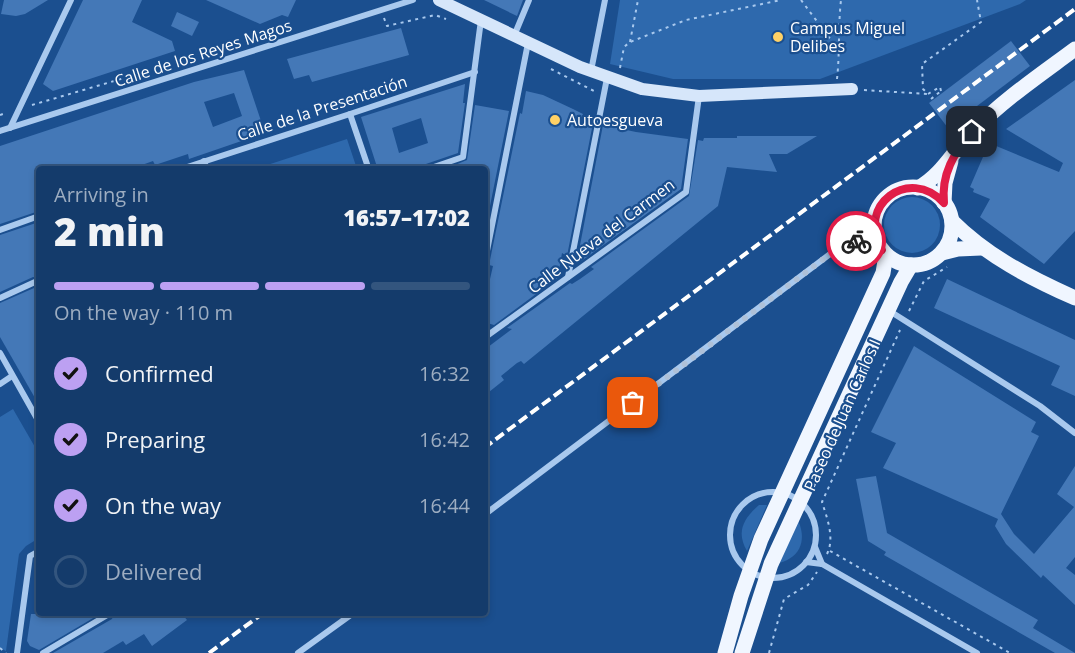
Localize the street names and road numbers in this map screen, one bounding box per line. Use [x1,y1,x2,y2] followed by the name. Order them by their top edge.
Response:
[111,14,295,92] street label: Calle de los Reyes Magos
[234,70,410,146] street label: Calle de la Presentación
[523,174,679,298] street label: Calle Nueva del Carmen
[799,336,885,494] street label: Paseo de Juan Carlos I

